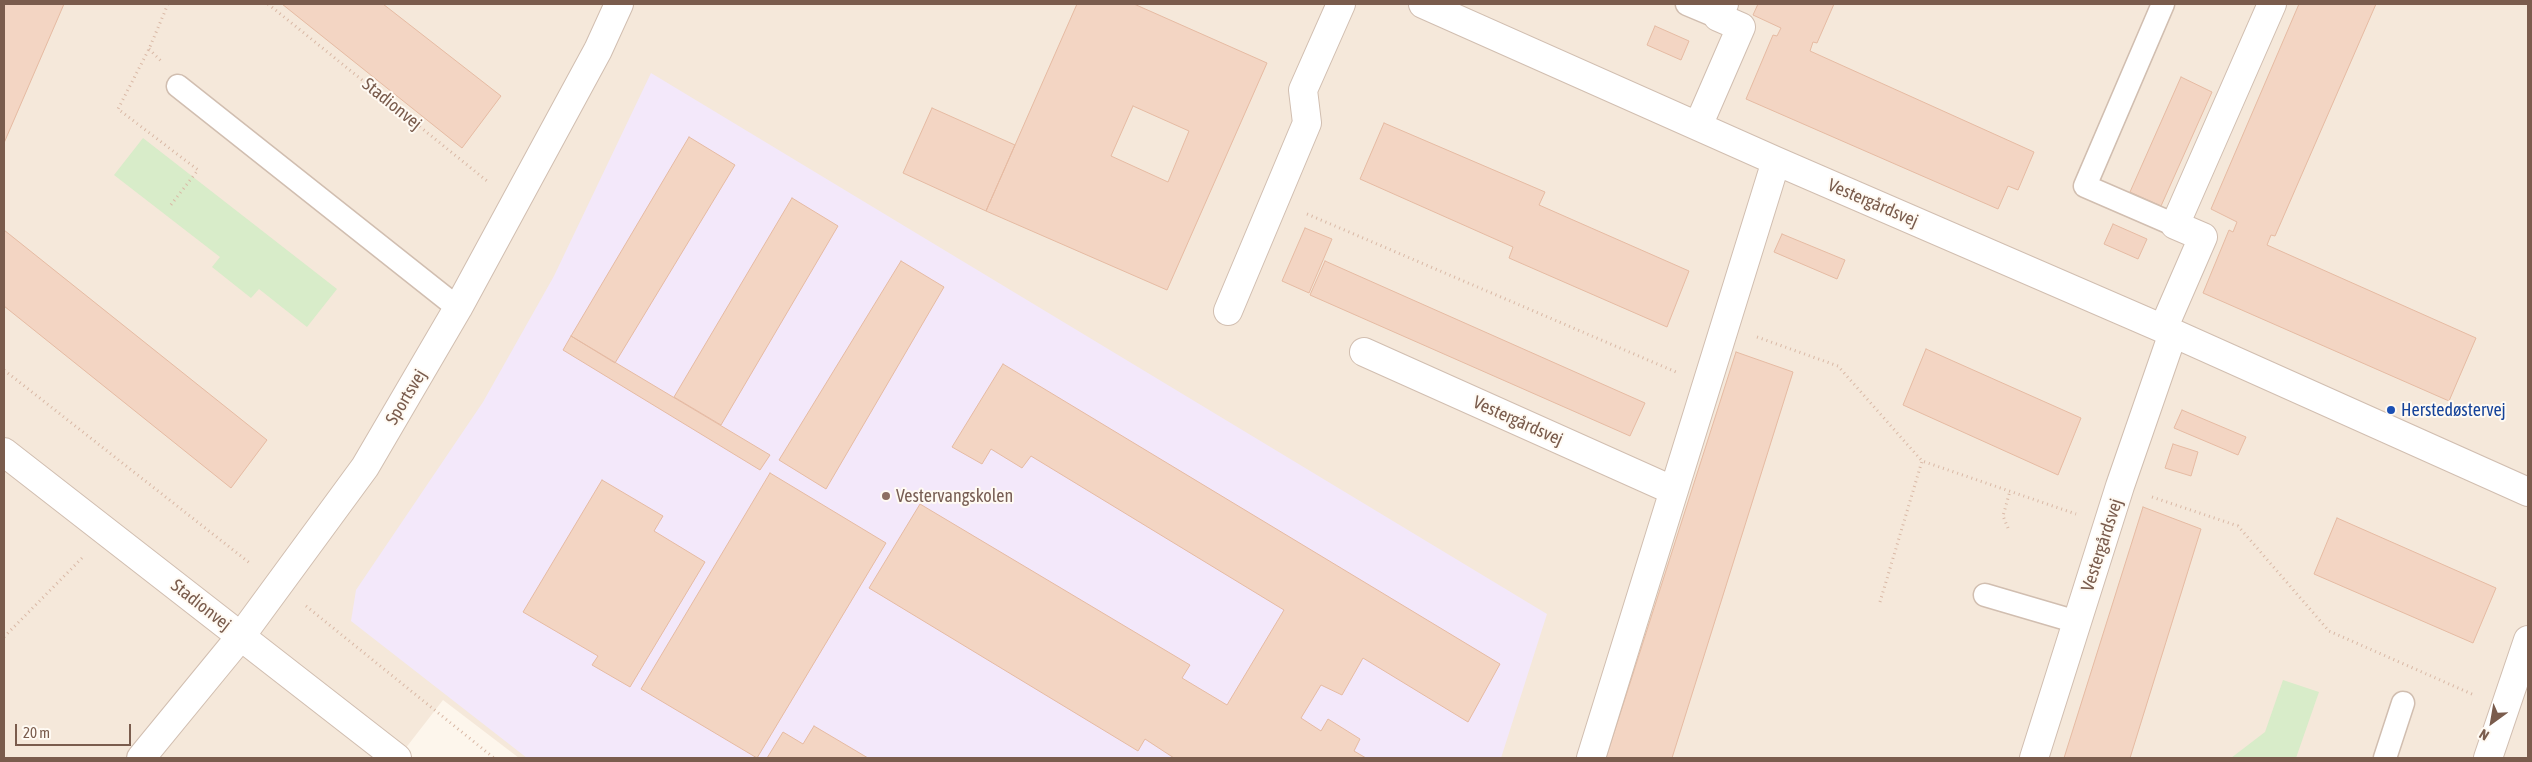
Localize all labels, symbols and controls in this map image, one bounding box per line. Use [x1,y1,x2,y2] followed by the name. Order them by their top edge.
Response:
[358,73,426,135] street label: Stadionvej
[1824,174,1922,232] street label: Vestergårdsvej
[381,365,431,429] street label: Sportsvej
[1470,392,1566,450] street label: Vestergårdsvej
[2401,399,2506,421] place label: Herstedøstervej
[2385,404,2397,416] marker: Herstedøstervej
[896,485,1013,507] place label: Vestervangskolen
[880,490,892,502] marker: Vestervangskolen
[2077,496,2127,594] street label: Vestergårdsvej
[167,575,235,635] street label: Stadionvej
[2467,697,2517,747] north arrow
[18,714,134,746] scale bar
[23,724,50,741] text: 20 m
[2476,726,2492,744] text: N

